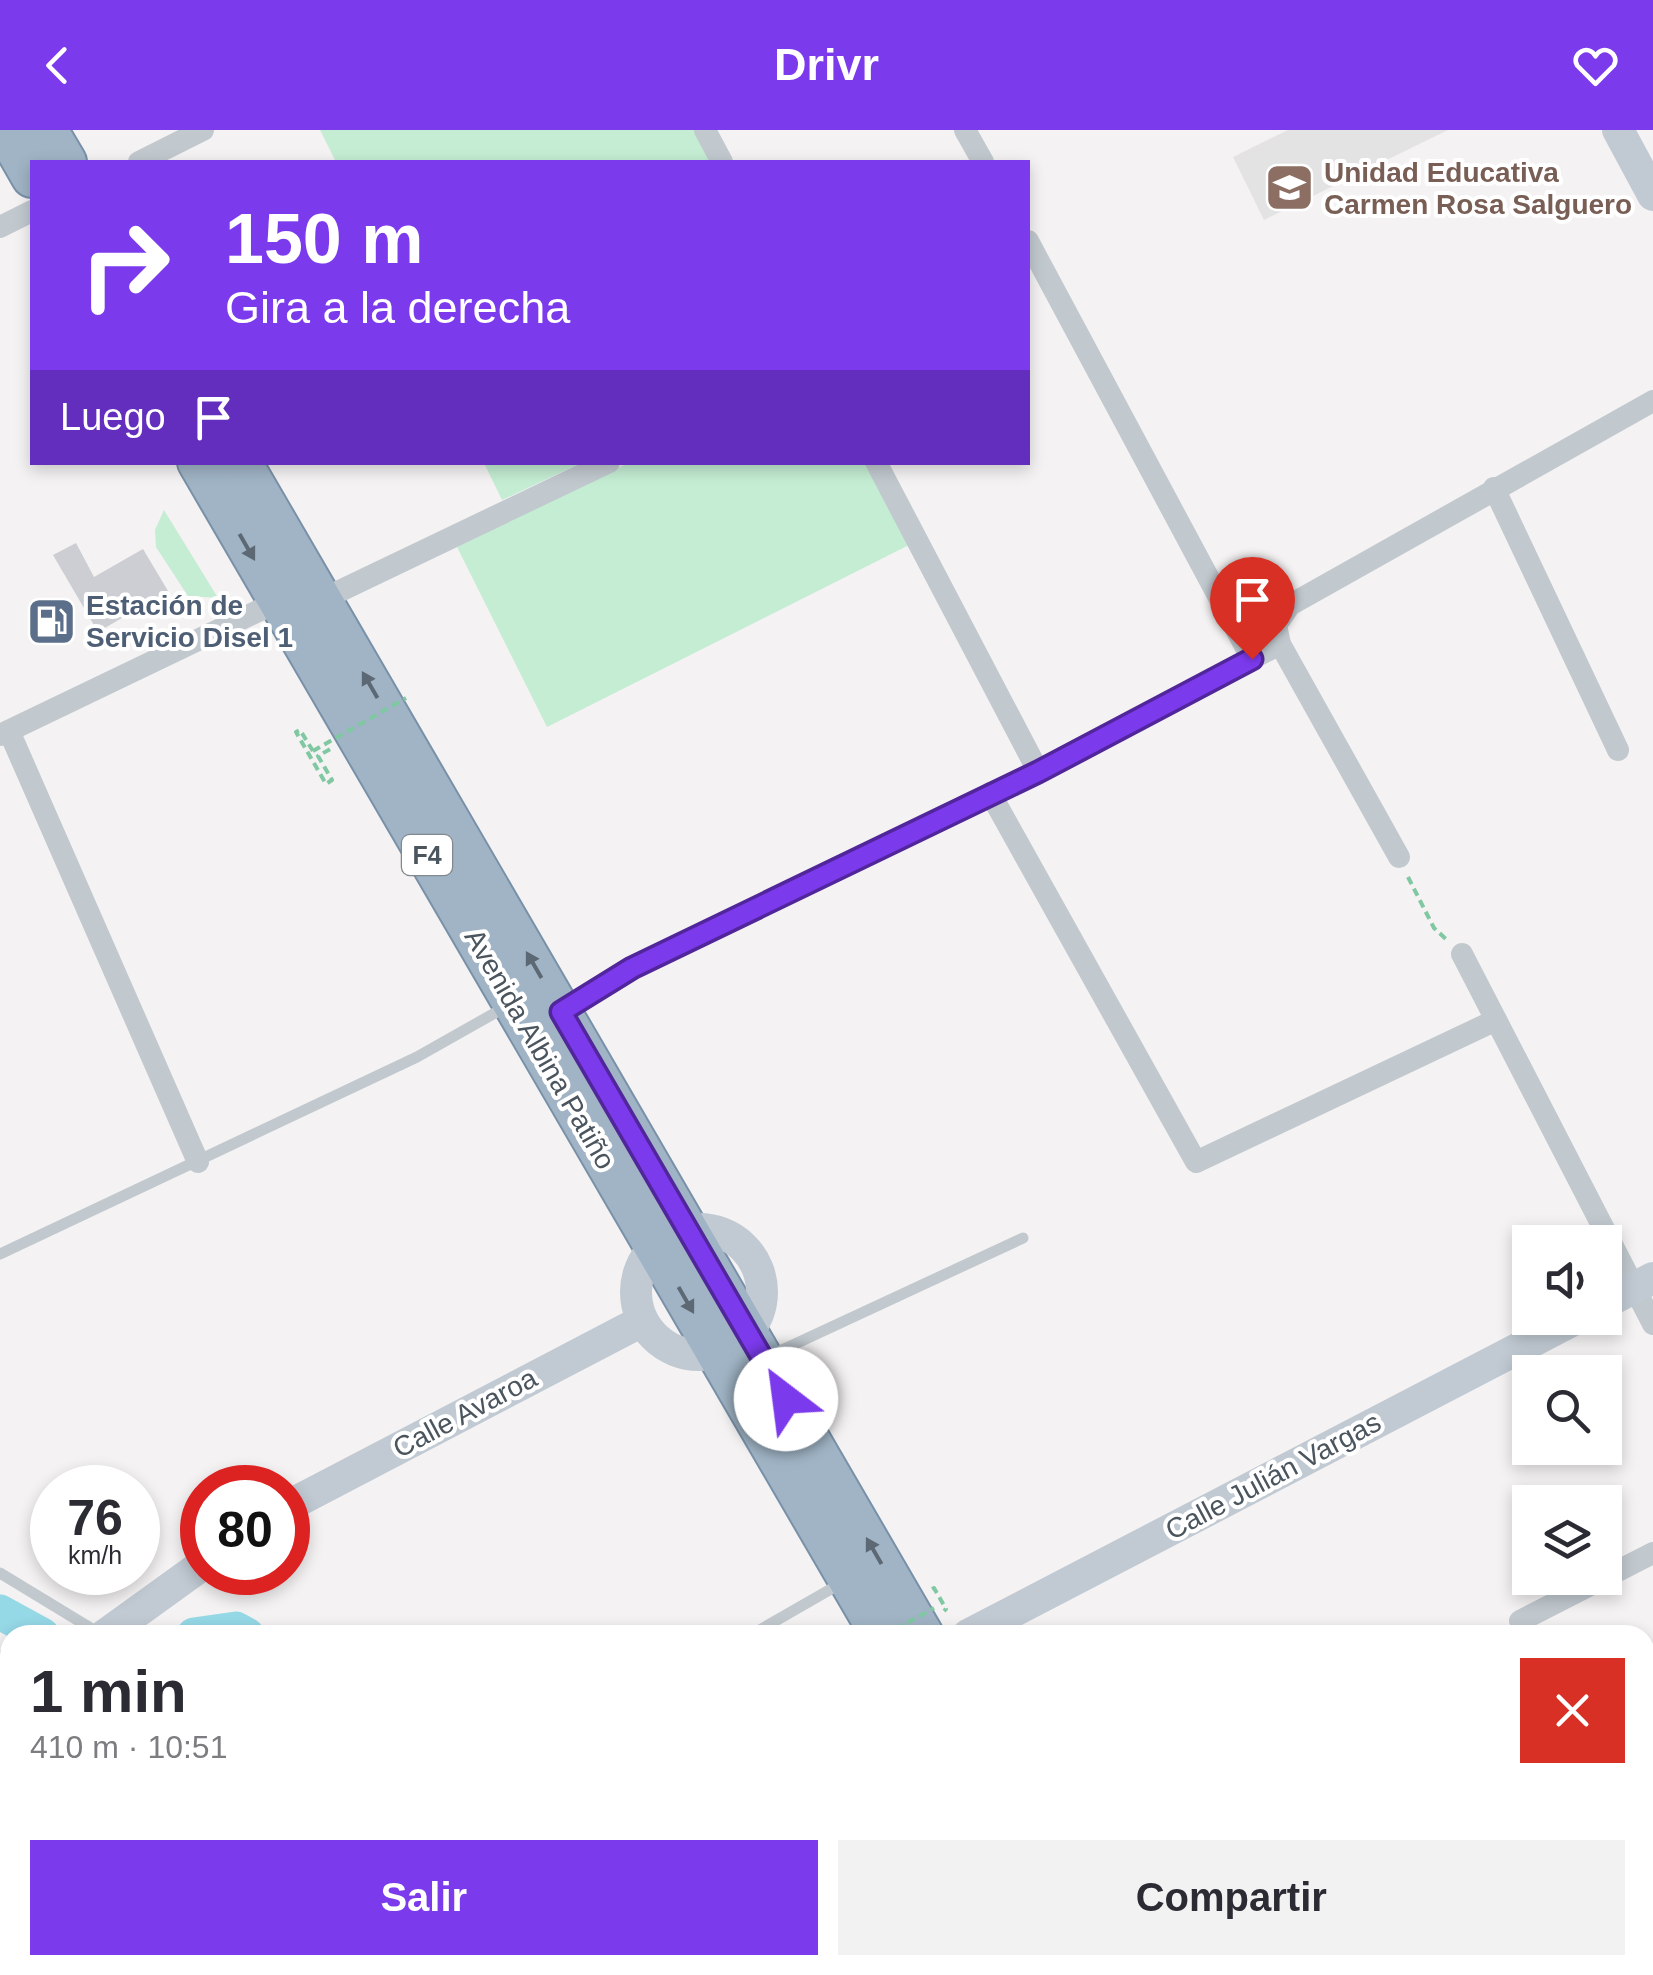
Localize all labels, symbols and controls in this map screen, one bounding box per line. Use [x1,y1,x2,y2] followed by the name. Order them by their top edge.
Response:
[30,38,85,93] icon: back
[1568,38,1623,93] icon: heart
[774,39,879,90] text: Drivr
[1324,157,1632,220] place label: Unidad Educativa Carmen Rosa Salguero
[1263,162,1315,214] school or university icon: Unidad Educativa Carmen Rosa Salguero
[60,200,190,330] icon: right
[225,200,423,278] text: 150 m
[225,282,570,333] text: Gira a la derecha
[186,390,241,445] icon: arrive
[60,396,166,438] text: Luego
[238,533,256,561] one-way arrow
[1210,557,1295,660] pin
[1225,572,1280,627] icon: arrive
[86,590,293,653] place label: Estación de Servicio Disel 1
[25,595,77,647] fuel station icon: Estación de Servicio Disel 1
[362,670,379,699] one-way arrow
[402,835,452,875] road number: F4
[459,924,621,1174] street label: Avenida Albina Patiño
[525,951,543,979] one-way arrow
[1512,1225,1622,1595] map controls
[1512,1225,1622,1335] button: sound
[677,1286,694,1315] one-way arrow
[734,1347,838,1451] position arrow
[1512,1355,1622,1465] button: search
[388,1362,543,1464] street label: Calle Avaroa
[1160,1406,1386,1546] street label: Calle Julián Vargas
[180,1465,310,1595] speed limit sign: 80
[1512,1485,1622,1595] button: layers
[67,1490,123,1546] text: 76
[866,1537,884,1565] one-way arrow
[68,1541,122,1569] text: km/h
[30,1658,187,1725] text: 1 min
[1520,1658,1625,1763] button: close
[30,1729,227,1765] text: 410 m · 10:51
[30,1840,818,1955] button: Salir
[838,1840,1625,1955] button: Compartir

